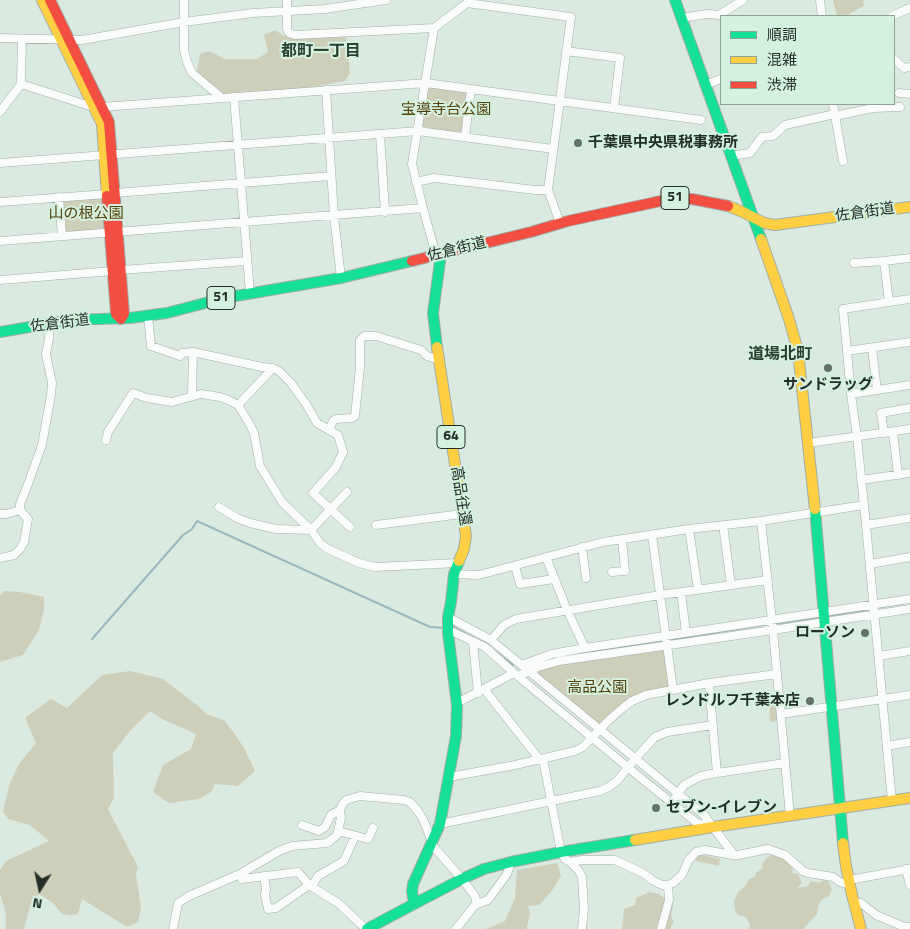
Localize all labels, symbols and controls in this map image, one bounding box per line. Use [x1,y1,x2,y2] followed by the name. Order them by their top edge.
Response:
[720,15,895,105] legend
[767,23,797,46] text: 順調
[281,42,361,62] district label: 都町一丁目
[767,48,797,71] text: 混雑
[767,73,797,96] text: 渋滞
[401,101,491,119] park label: 宝導寺台公園
[588,134,738,152] place label: 千葉県中央県税事務所
[572,137,584,149] marker: 千葉県中央県税事務所
[661,187,689,210] road number: 51
[834,200,896,226] street label: 佐倉街道
[49,205,123,223] park label: 山の根公園
[426,234,488,266] street label: 佐倉街道
[207,286,235,310] road number: 51
[29,311,91,337] street label: 佐倉街道
[748,345,812,365] district label: 道場北町
[822,362,834,374] marker: サンドラッグ
[783,376,873,394] place label: サンドラッグ
[437,426,465,448] road number: 64
[446,465,474,527] street label: 高品往還
[795,624,855,642] place label: ローソン
[859,627,871,639] marker: ローソン
[567,679,627,697] park label: 高品公園
[665,692,800,710] place label: レンドルフ千葉本店
[804,695,816,707] marker: レンドルフ千葉本店
[666,799,777,817] place label: セブン-イレブン
[650,802,662,814] marker: セブン-イレブン
[15,864,65,914] north arrow
[31,893,44,915] text: N

